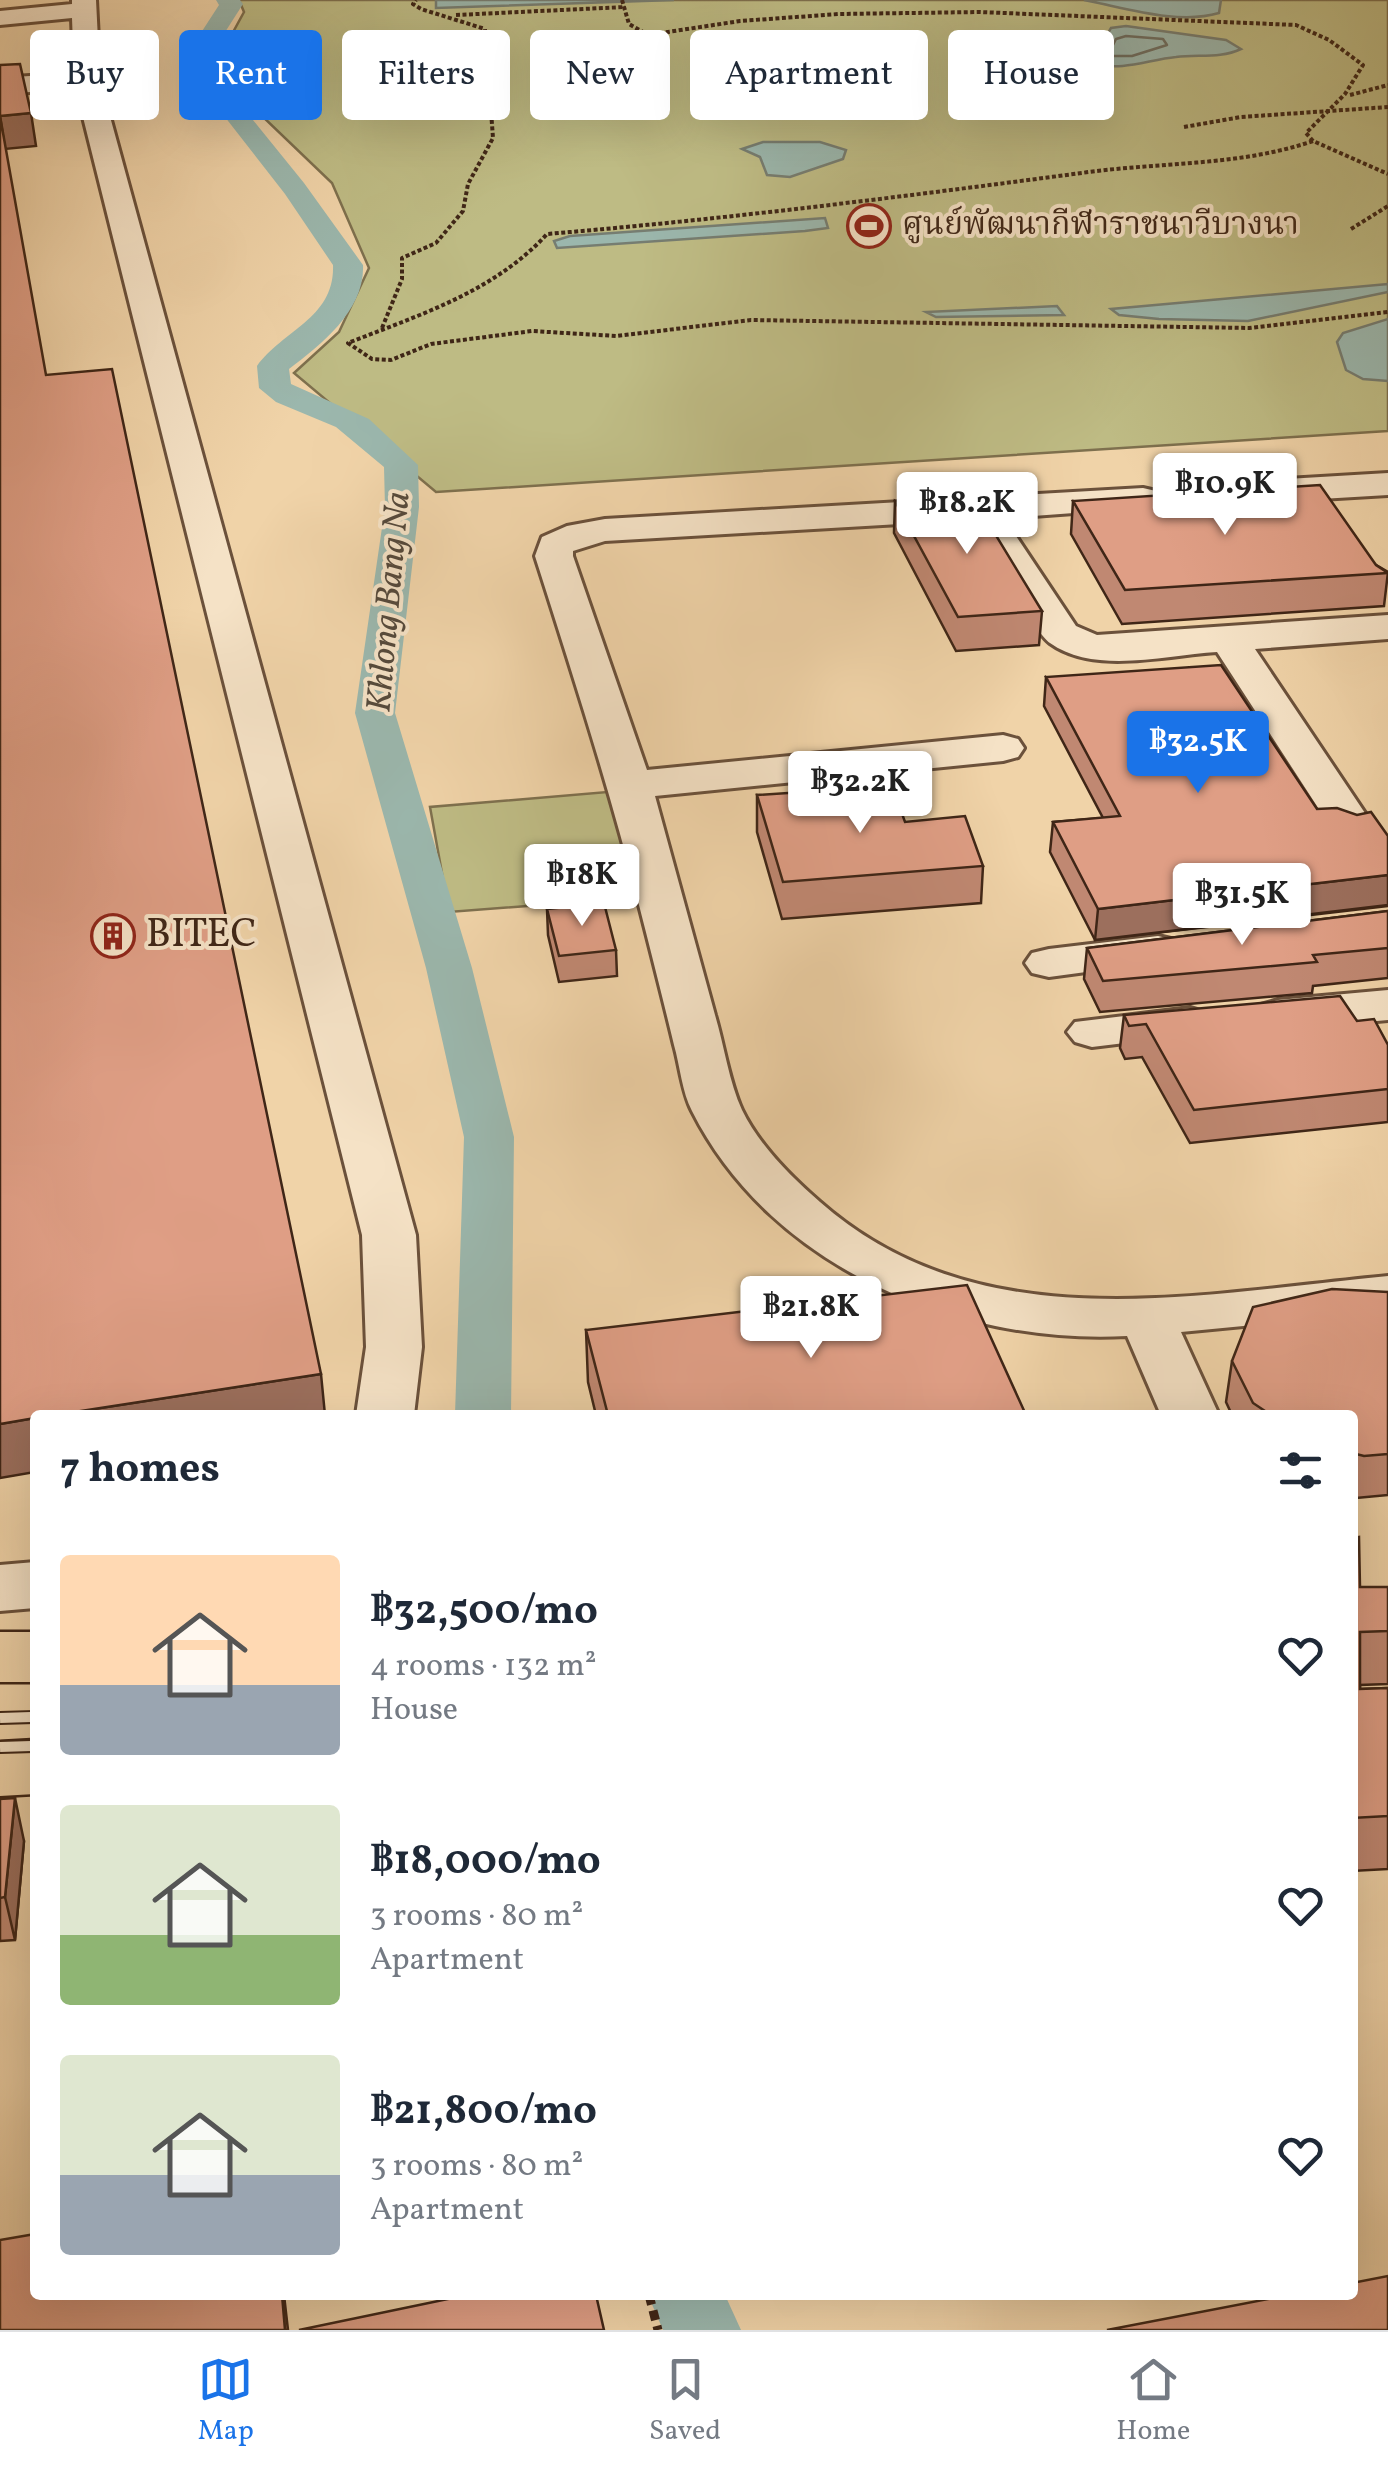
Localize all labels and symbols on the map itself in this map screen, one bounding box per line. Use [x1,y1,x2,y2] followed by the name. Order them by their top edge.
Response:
[846,203,892,249] sports icon: ศูนย์พัฒนากีฬาราชนาวีบางนา
[902,204,1299,248] place label: ศูนย์พัฒนากีฬาราชนาวีบางนา
[1144,453,1306,538] pin: ฿10.9K
[886,472,1048,557] pin: ฿18.2K
[356,490,424,714] water label: Khlong Bang Na
[1117,711,1279,796] pin: ฿32.5K
[779,751,941,836] pin: ฿32.2K
[523,844,641,929] pin: ฿18K
[1161,863,1323,948] pin: ฿31.5K
[146,908,257,964] place label: BITEC
[90,913,136,959] building icon: BITEC
[730,1276,892,1361] pin: ฿21.8K

